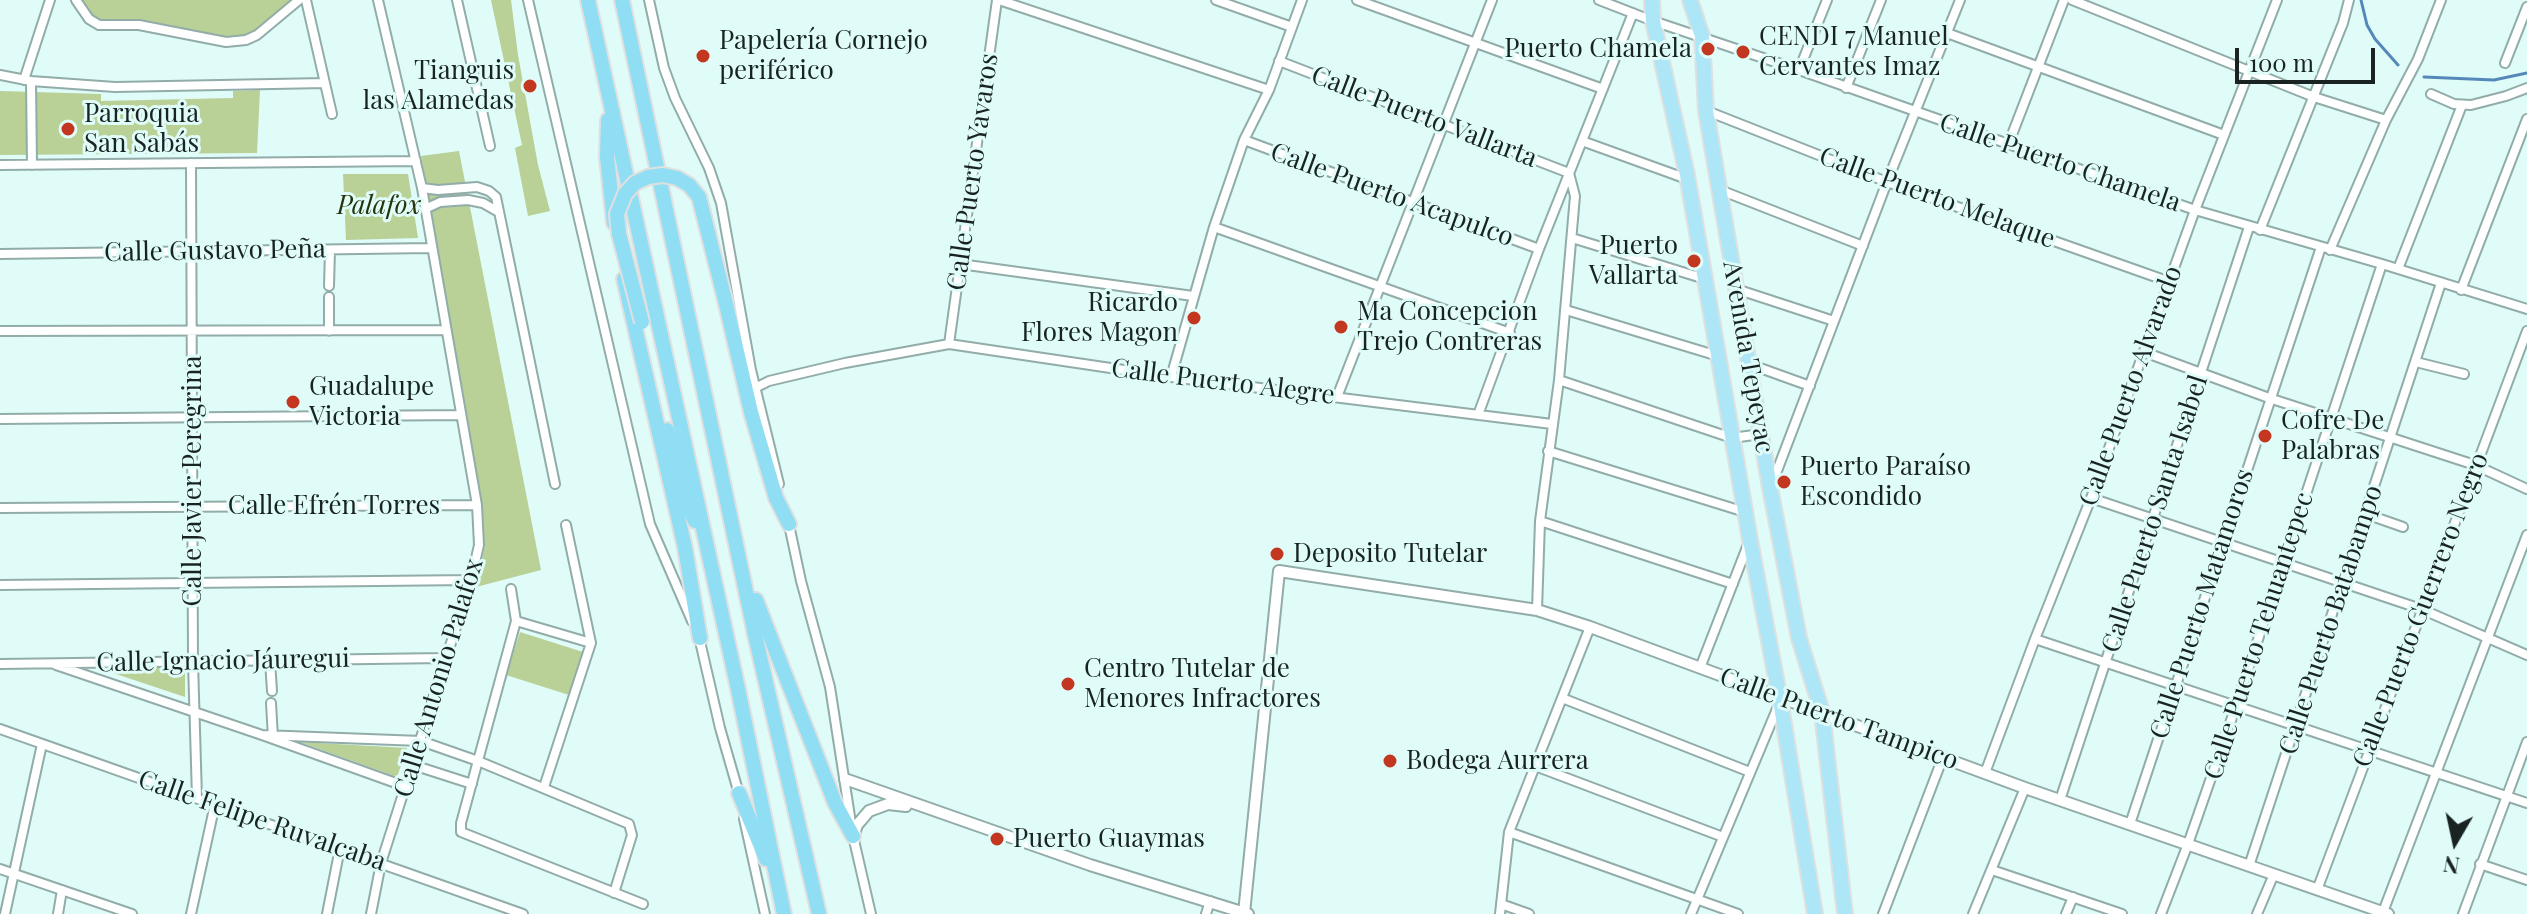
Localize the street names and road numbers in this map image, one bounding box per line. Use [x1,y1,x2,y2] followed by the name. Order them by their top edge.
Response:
[941,51,1005,293] street label: Calle Puerto Yavaros
[1307,60,1541,174] street label: Calle Puerto Vallarta
[1935,107,2185,219] street label: Calle Puerto Chamela
[1266,137,1518,253] street label: Calle Puerto Acapulco
[1815,141,2059,255] street label: Calle Puerto Melaque
[104,233,326,269] street label: Calle Gustavo Peña
[1716,259,1780,455] street label: Avenida Tepeyac
[2073,262,2189,510] street label: Calle Puerto Alvarado
[1110,353,1336,411] street label: Calle Puerto Alegre
[177,355,209,607] street label: Calle Javier Peregrina
[2095,371,2215,657] street label: Calle Puerto Santa Isabel
[2347,448,2495,772] street label: Calle Puerto Guerrero Negro
[2144,465,2260,743] street label: Calle Puerto Matamoros
[2273,481,2389,759] street label: Calle Puerto Batabampo
[2198,488,2320,784] street label: Calle Puerto Tehuantepec
[228,490,440,522] street label: Calle Efrén Torres
[388,555,490,801] street label: Calle Antonio Palafox
[96,643,350,679] street label: Calle Ignacio Jáuregui
[1716,661,1962,777] street label: Calle Puerto Tampico
[134,764,390,878] street label: Calle Felipe Ruvalcaba

